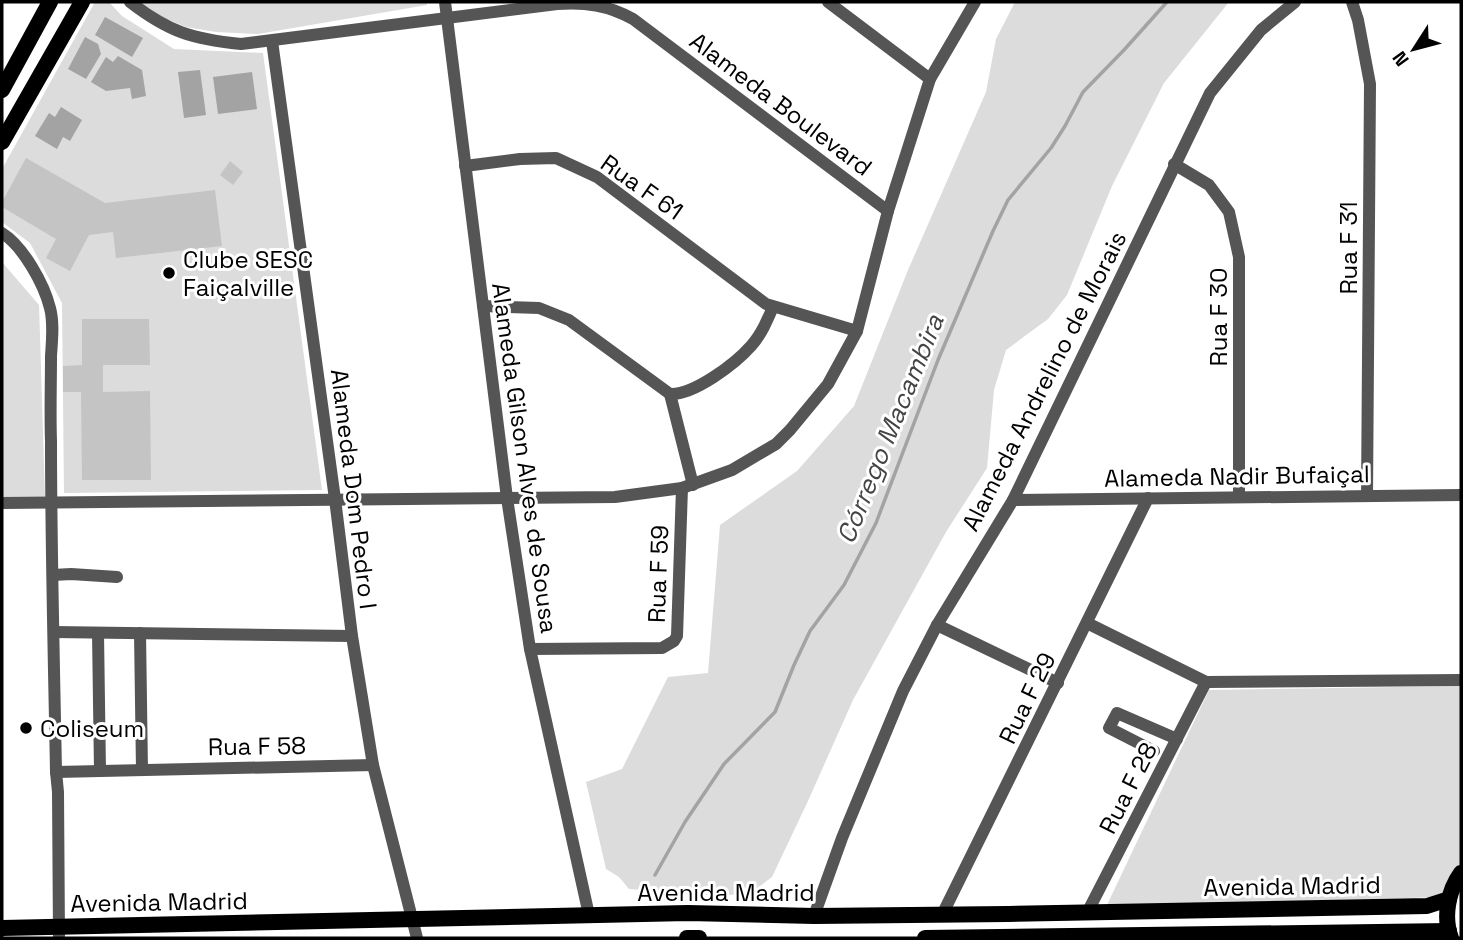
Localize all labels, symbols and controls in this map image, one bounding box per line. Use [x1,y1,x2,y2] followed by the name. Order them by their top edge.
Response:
[1379,14,1449,84] north arrow
[684,25,878,183] street label: Alameda Boulevard
[1387,46,1415,71] text: N
[595,147,689,227] street label: Rua F 61
[1333,201,1364,295] street label: Rua F 31
[955,226,1133,536] street label: Alameda Andrelino de Morais
[183,244,313,303] place label: Clube SESC Faiçalville
[161,265,177,281] marker: Clube SESC Faiçalville
[1203,268,1234,366] street label: Rua F 30
[485,281,565,635] street label: Alameda Gilson Alves de Sousa
[829,308,952,549] water label: Córrego Macambira
[324,367,384,611] street label: Alameda Dom Pedro I
[1104,458,1370,494] street label: Alameda Nadir Bufaiçal
[641,524,675,624] street label: Rua F 59
[992,647,1062,749] street label: Rua F 29
[40,713,144,744] place label: Coliseum
[18,720,34,736] marker: Coliseum
[208,730,306,762] street label: Rua F 58
[1092,737,1164,839] street label: Rua F 28
[1203,869,1381,903] street label: Avenida Madrid
[637,877,815,908] street label: Avenida Madrid
[70,885,248,919] street label: Avenida Madrid

